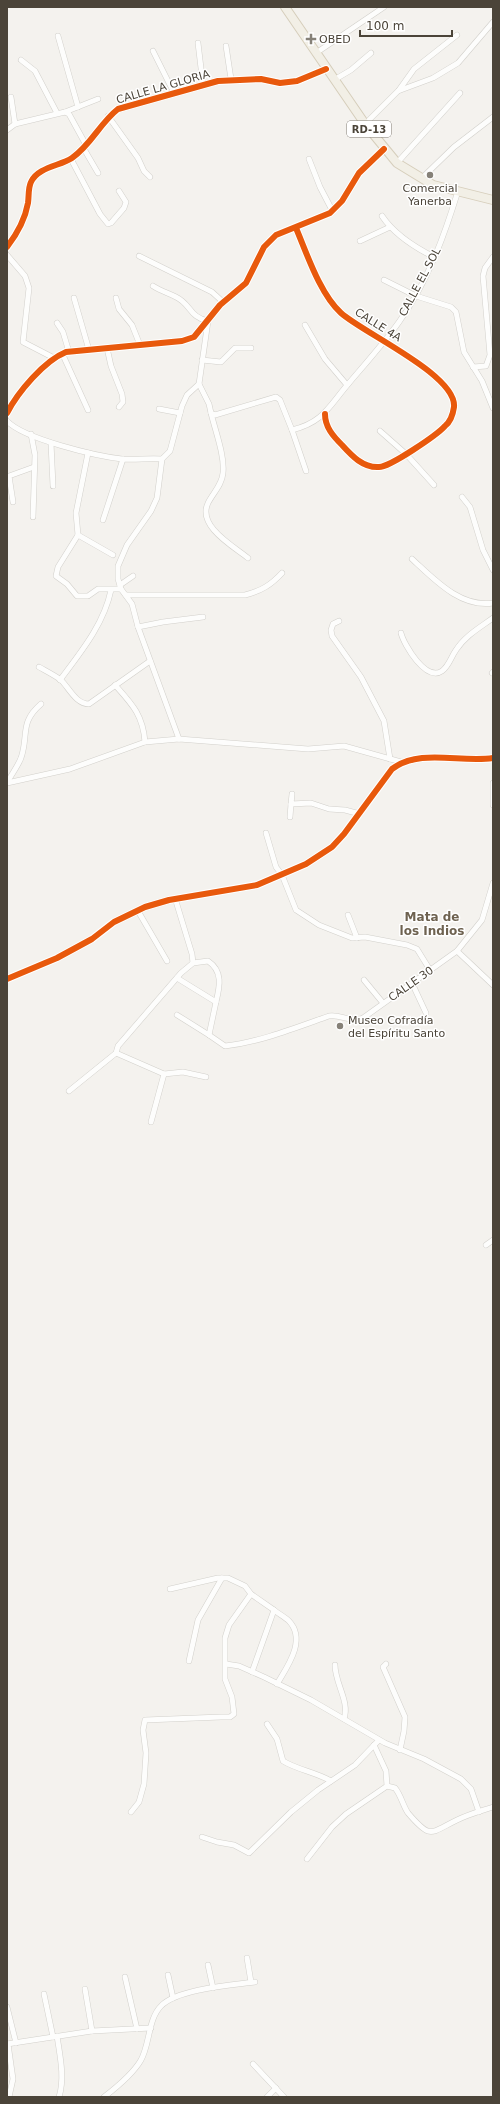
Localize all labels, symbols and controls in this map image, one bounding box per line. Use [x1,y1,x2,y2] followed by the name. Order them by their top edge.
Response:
[360,12,452,38] scale bar
[366,19,404,33] text: 100 m
[319,33,351,46] place label: OBED
[306,34,316,44] marker: OBED
[115,67,212,107] street label: CALLE LA GLORIA
[347,121,391,137] road number: RD-13
[425,170,435,180] marker: Comercial Yanerba
[402,182,458,208] place label: Comercial Yanerba
[396,245,444,319] street label: CALLE EL SOL
[352,306,404,345] street label: CALLE 4A
[400,910,464,938] district label: Mata de los Indios
[386,964,436,1004] street label: CALLE 30
[348,1014,445,1040] place label: Museo Cofradía del Espíritu Santo
[335,1021,345,1031] marker: Museo Cofradía del Espíritu Santo

